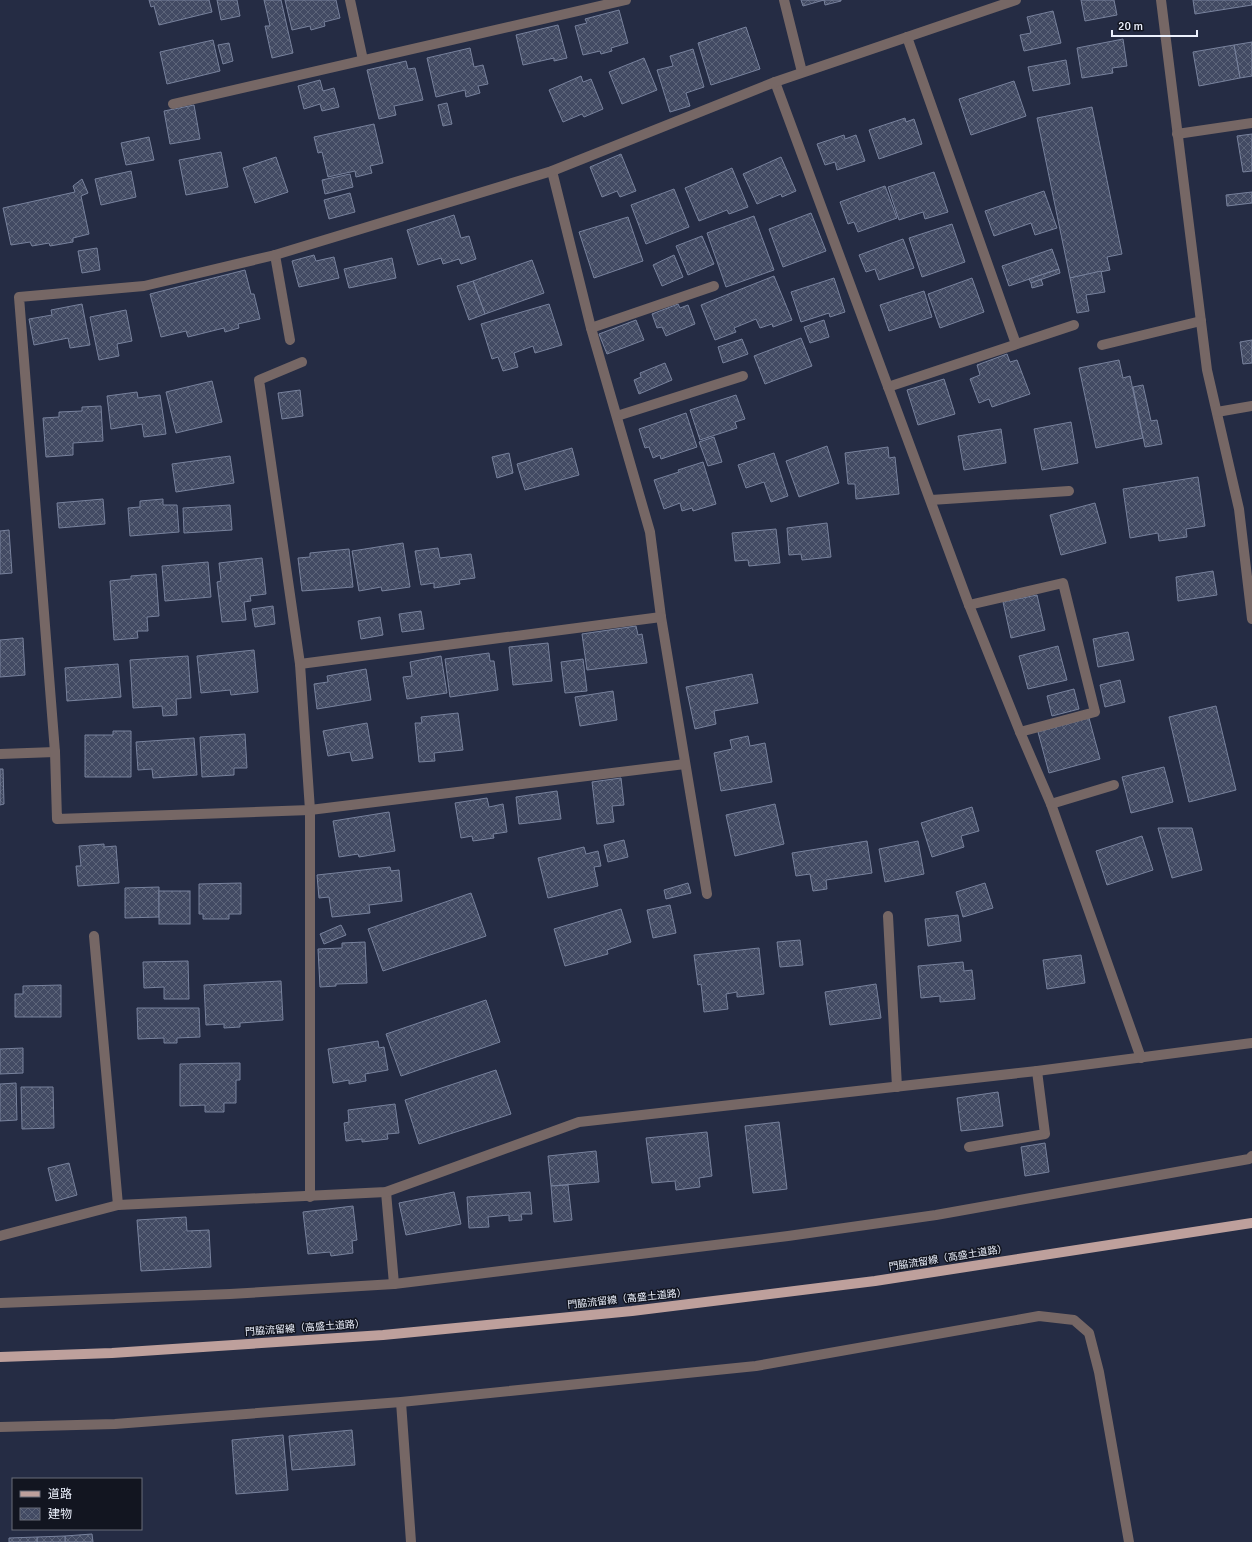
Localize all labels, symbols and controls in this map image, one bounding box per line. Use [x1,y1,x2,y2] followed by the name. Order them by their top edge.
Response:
[1112,12,1197,38] scale bar
[1118,19,1143,34] text: 20 m
[888,1243,1008,1273] street label: 門脇流留線（高盛土道路）
[567,1287,687,1311] street label: 門脇流留線（高盛土道路）
[245,1318,365,1338] street label: 門脇流留線（高盛土道路）
[12,1478,142,1530] legend
[48,1487,72,1502] text: 道路
[48,1507,72,1522] text: 建物

